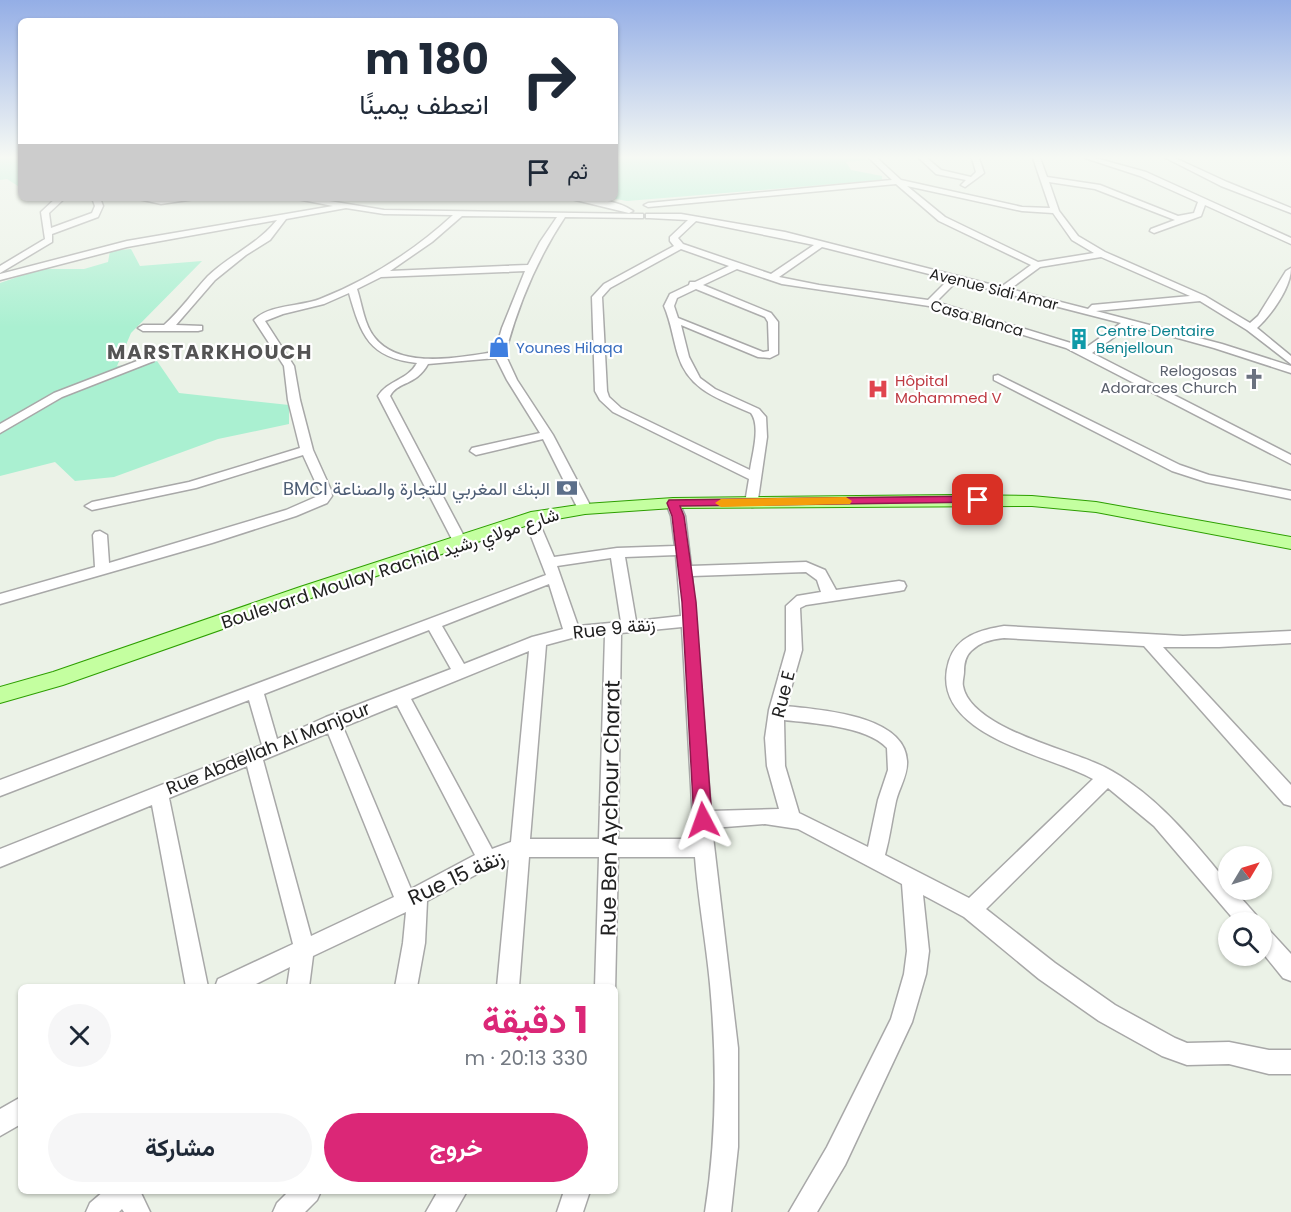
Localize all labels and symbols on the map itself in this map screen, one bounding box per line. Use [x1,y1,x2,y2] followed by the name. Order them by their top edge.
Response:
[927,263,1061,315] street label: Avenue Sidi Amar
[928,295,1026,341] street label: Casa Blanca
[1096,320,1215,358] place label: Centre Dentaire Benjelloun
[1067,327,1091,351] building icon: Centre Dentaire Benjelloun
[487,335,511,359] shop icon: Younes Hilaqa
[516,337,623,358] place label: Younes Hilaqa
[107,338,313,366] district label: MARSTARKHOUCH
[1100,360,1237,398] place label: Relogosas Adorarces Church
[1242,367,1266,391] church icon: Relogosas Adorarces Church
[895,370,1002,408] place label: Hôpital Mohammed V
[866,377,890,401] hospital icon: Hôpital Mohammed V
[952,474,1003,525] pin
[283,476,550,504] place label: BMCI البنك المغربي للتجارة والصناعة
[555,476,579,500] bank icon: BMCI البنك المغربي للتجارة والصناعة
[218,501,563,637] street label: Boulevard Moulay Rachid شارع مولاي رشيد
[571,611,657,645] street label: Rue 9 زنقة
[765,668,801,720] street label: Rue E
[593,680,627,936] street label: Rue Ben Aychour Charat
[162,695,374,800] street label: Rue Abdellah Al Manjour
[671,788,735,852] position arrow
[403,842,509,912] street label: Rue 15 زنقة
[1218,846,1272,900] north arrow

